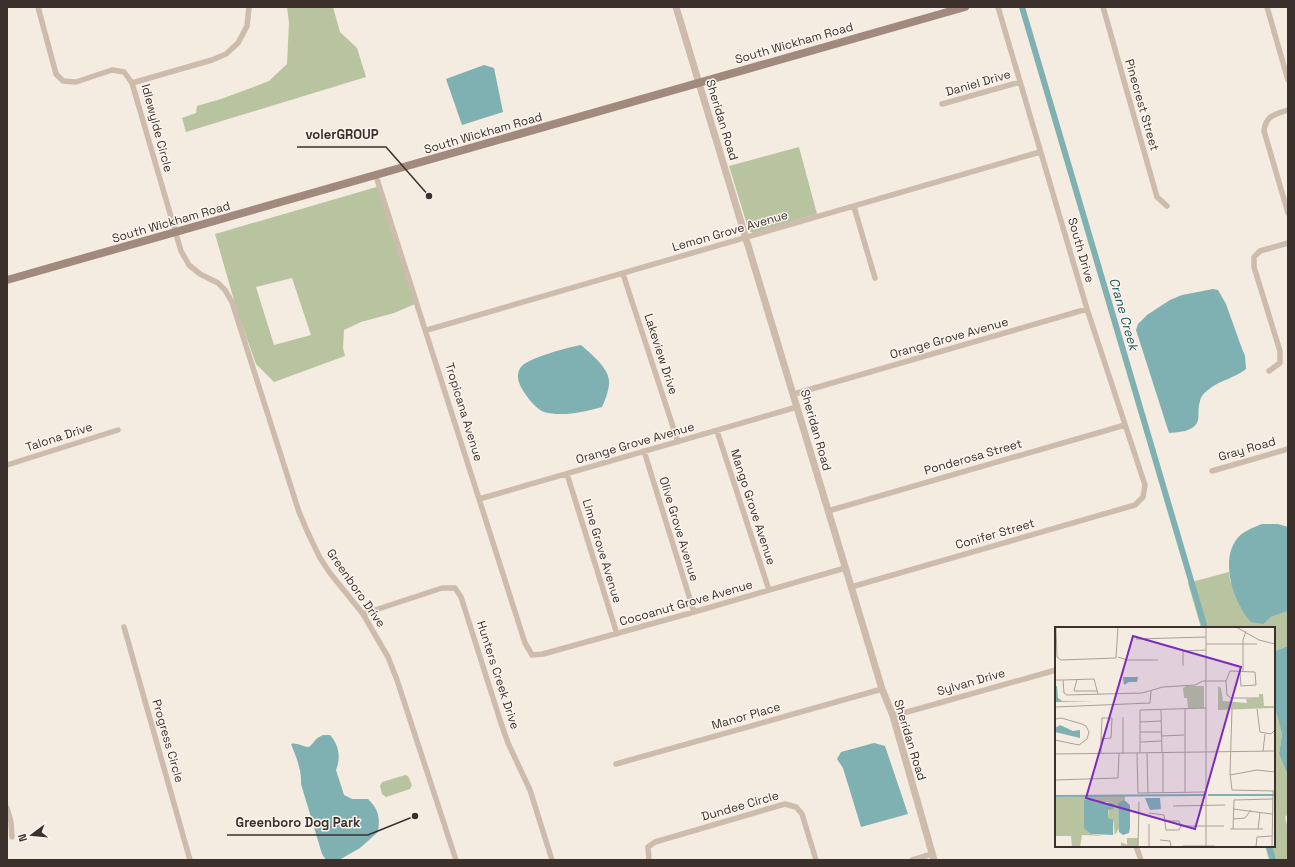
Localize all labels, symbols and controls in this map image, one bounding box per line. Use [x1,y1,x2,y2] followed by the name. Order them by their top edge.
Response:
[733,18,855,68] street label: South Wickham Road
[1121,57,1163,153] street label: Pinecrest Street
[944,66,1012,100] street label: Daniel Drive
[702,78,742,162] street label: Sheridan Road
[138,82,176,174] street label: Idlewylde Circle
[422,108,544,158] street label: South Wickham Road
[297,122,386,147] callout: volerGROUP
[305,126,379,143] text: volerGROUP
[110,197,232,247] street label: South Wickham Road
[670,207,790,255] street label: Lemon Grove Avenue
[1064,216,1098,284] street label: South Drive
[1106,276,1143,354] water label: Crane Creek
[640,311,682,397] street label: Lakeview Drive
[888,313,1010,363] street label: Orange Grove Avenue
[441,361,487,463] street label: Tropicana Avenue
[797,388,835,472] street label: Sheridan Road
[574,418,696,468] street label: Orange Grove Avenue
[24,419,94,455] street label: Talona Drive
[1216,433,1278,465] street label: Gray Road
[922,435,1024,479] street label: Ponderosa Street
[727,447,779,567] street label: Mango Grove Avenue
[656,475,702,583] street label: Olive Grove Avenue
[579,497,625,605] street label: Lime Grove Avenue
[953,515,1037,553] street label: Conifer Street
[323,546,389,630] street label: Greenboro Drive
[618,576,754,630] street label: Cocoanut Grove Avenue
[473,619,523,731] street label: Hunters Creek Drive
[1055,627,1275,847] inset map
[935,665,1007,699] street label: Sylvan Drive
[148,697,188,785] street label: Progress Circle
[890,698,930,782] street label: Sheridan Road
[710,699,782,733] street label: Manor Place
[699,787,781,825] street label: Dundee Circle
[227,810,368,835] callout: Greenboro Dog Park
[236,814,361,831] text: Greenboro Dog Park
[12,815,52,855] north arrow
[15,832,30,843] text: N

